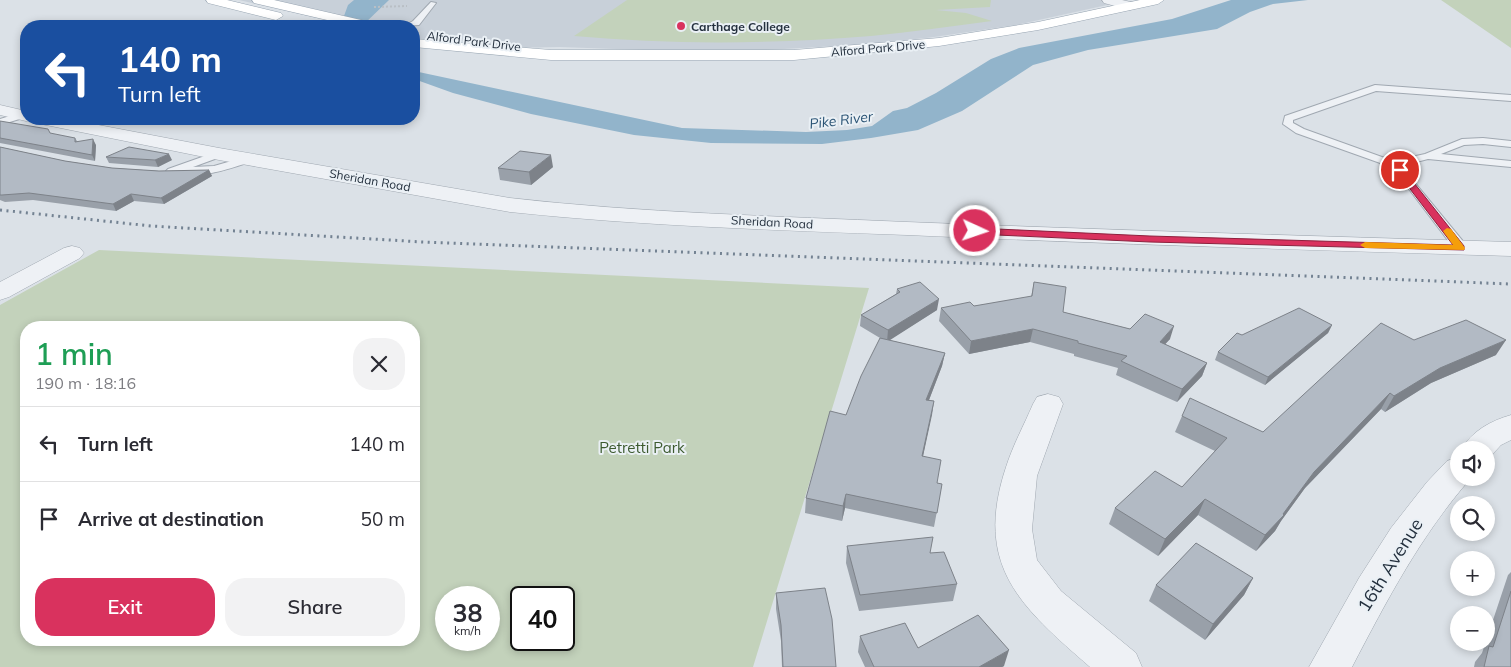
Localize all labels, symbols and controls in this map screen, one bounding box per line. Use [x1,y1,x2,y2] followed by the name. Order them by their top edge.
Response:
[691,19,790,34] place label: Carthage College
[675,20,687,32] marker: Carthage College
[426,28,522,54] street label: Alford Park Drive
[830,36,926,60] street label: Alford Park Drive
[118,37,222,81] text: 140 m
[35,40,100,105] icon: left
[118,80,201,108] text: Turn left
[808,107,875,133] water label: Pike River
[1379,149,1421,191] pin
[1386,156,1414,184] icon: arrive
[328,165,412,195] street label: Sheridan Road
[948,204,1000,256] position arrow
[731,212,813,232] street label: Sheridan Road
[35,335,113,373] text: 1 min
[353,338,405,390] button: close
[35,373,136,393] text: 190 m · 18:16
[35,430,63,458] icon: left
[78,432,153,456] text: Turn left
[349,432,405,456] text: 140 m
[599,438,685,457] park label: Petretti Park
[1450,441,1495,651] map controls
[1450,441,1495,486] button: sound
[1450,496,1495,541] button: search
[35,505,63,533] icon: arrive
[78,507,264,531] text: Arrive at destination
[361,507,405,531] text: 50 m
[1352,514,1428,616] street label: 16th Avenue
[1450,551,1495,596] button: +
[35,578,215,636] button: Exit
[225,578,405,636] button: Share
[510,586,575,651] speed limit sign: 40
[452,597,483,628] text: 38
[1450,606,1495,651] button: −
[454,623,481,638] text: km/h

